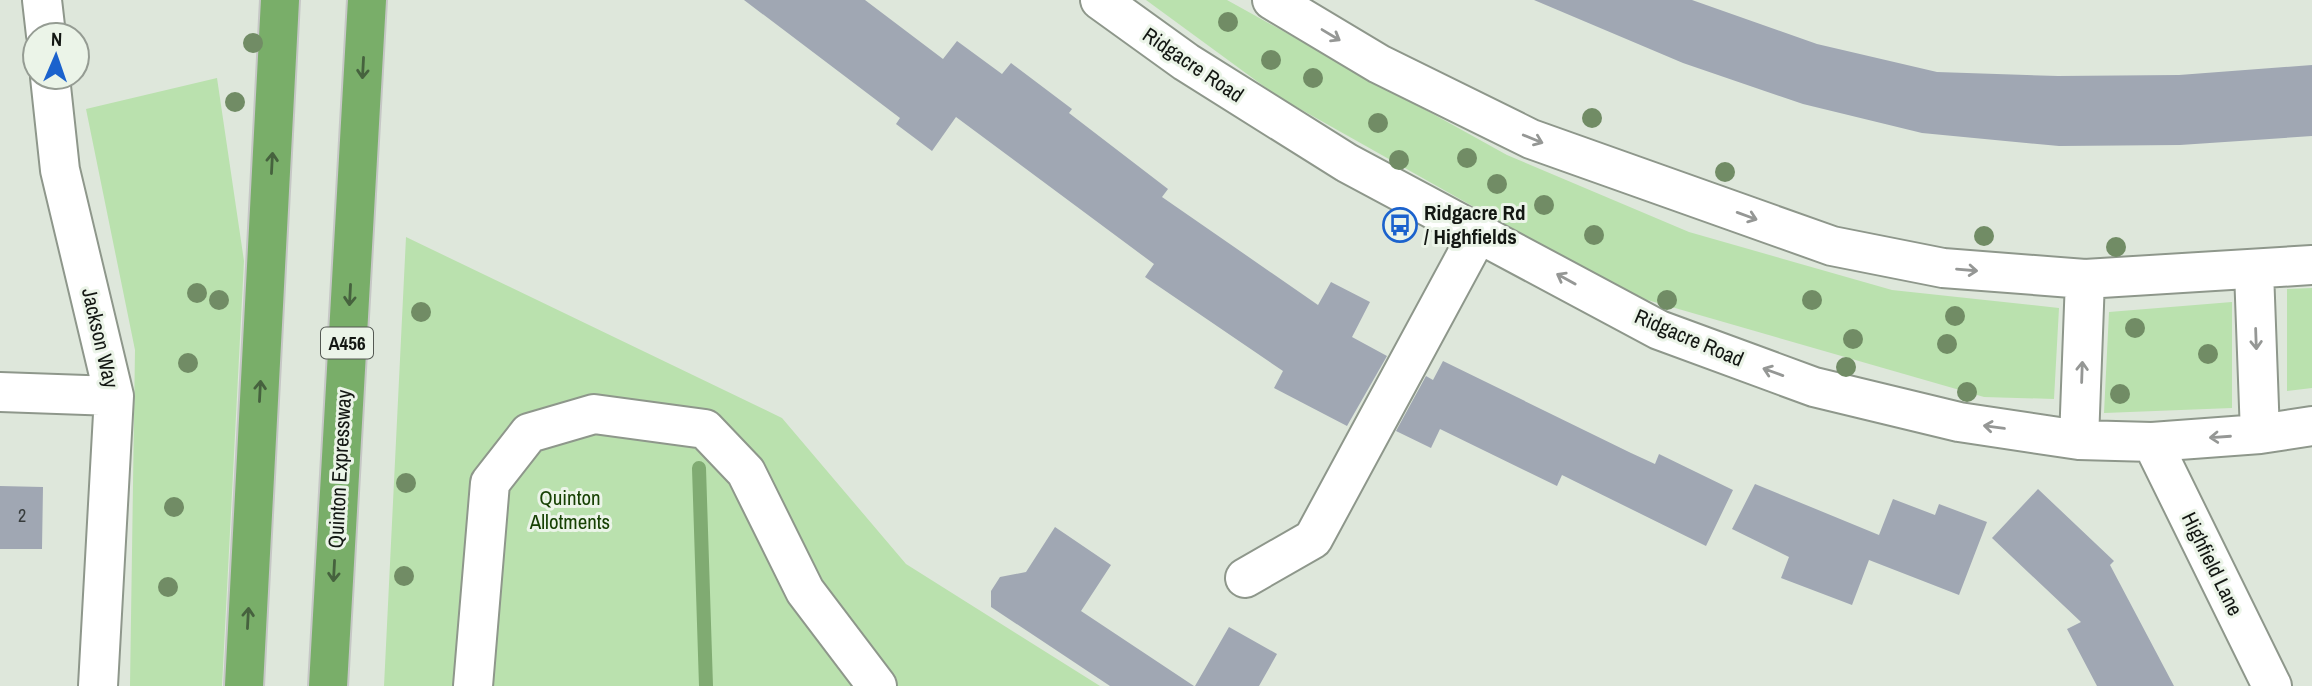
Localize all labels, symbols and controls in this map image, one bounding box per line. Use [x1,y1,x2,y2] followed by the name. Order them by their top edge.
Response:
[1137,20,1249,109] street label: Ridgacre Road
[21,21,91,91] north arrow
[51,26,63,52] text: N
[1320,28,1340,42] one-way arrow
[356,56,369,79] one-way arrow
[1521,134,1543,147] one-way arrow
[265,152,278,175] one-way arrow
[1424,198,1525,251] place label: Ridgacre Rd / Highfields
[1381,206,1419,244] bus stop icon: Ridgacre Rd / Highfields
[1735,211,1757,223] one-way arrow
[1955,264,1978,277] one-way arrow
[1557,272,1577,286] one-way arrow
[343,284,356,306] one-way arrow
[75,285,126,391] street label: Jackson Way
[1630,302,1748,374] street label: Ridgacre Road
[2249,327,2263,350] one-way arrow
[321,328,373,358] road number: A456
[2076,360,2089,383] one-way arrow
[1763,365,1785,378] one-way arrow
[253,379,266,402] one-way arrow
[321,388,358,549] street label: Quinton Expressway
[1983,420,2006,433] one-way arrow
[2209,431,2232,444] one-way arrow
[529,483,610,536] park label: Quinton Allotments
[18,503,26,528] house number: 2
[2175,507,2250,620] street label: Highfield Lane
[328,560,341,583] one-way arrow
[241,607,254,630] one-way arrow

